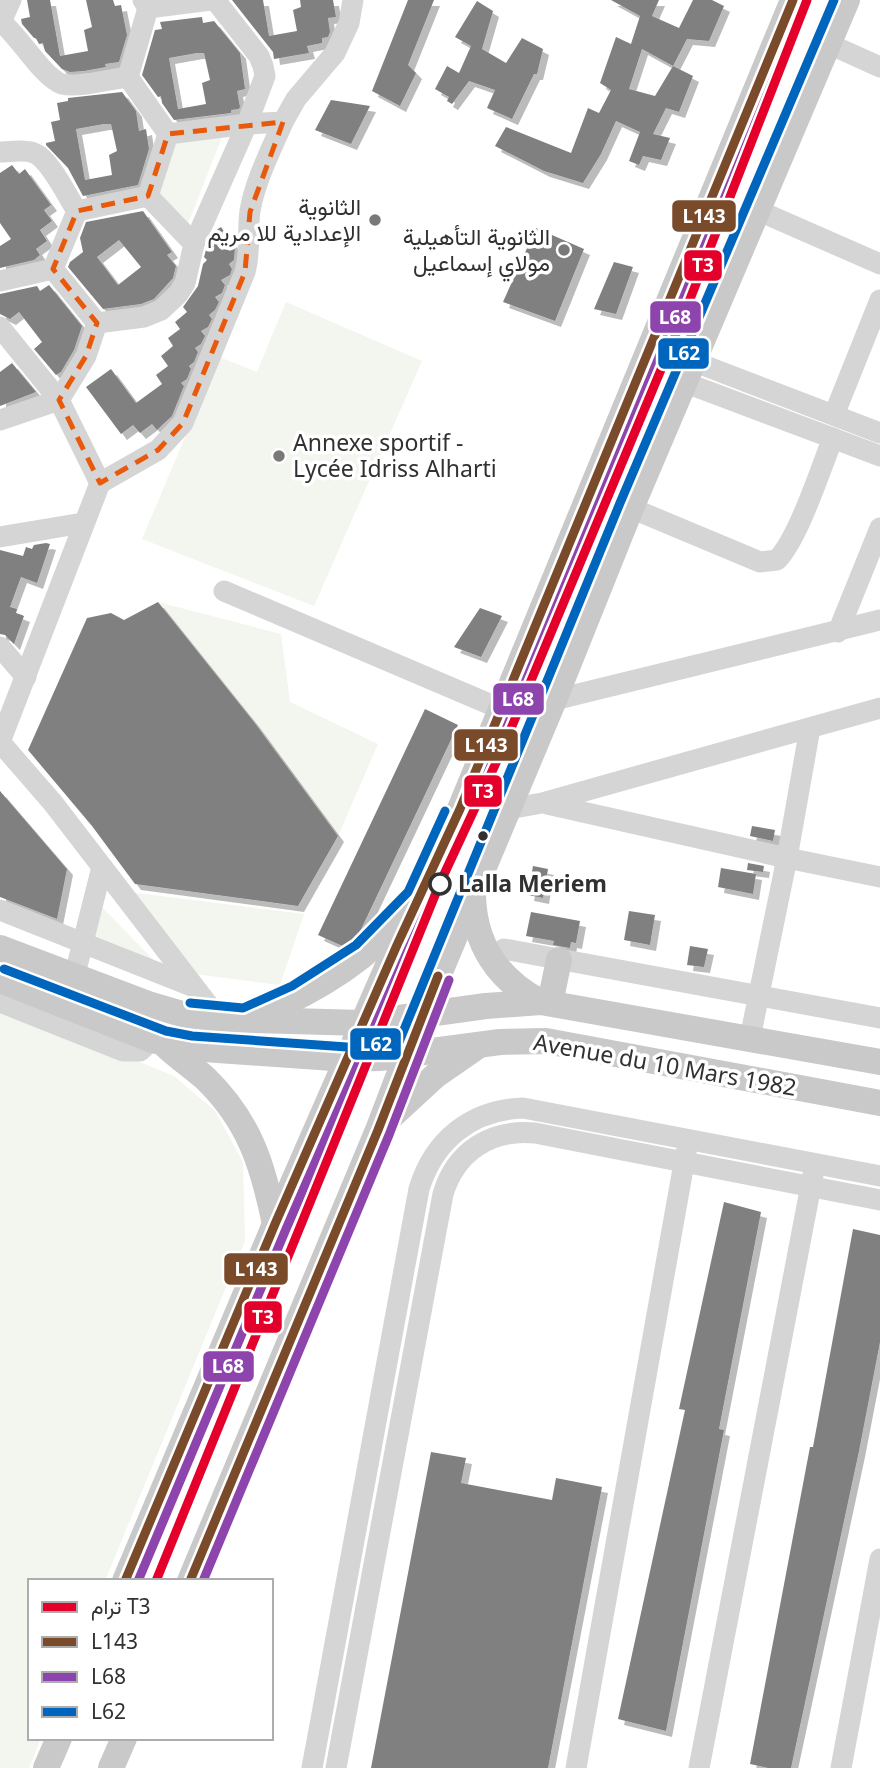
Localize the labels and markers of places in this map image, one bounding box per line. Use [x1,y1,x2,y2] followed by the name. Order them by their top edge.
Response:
[208,190,361,248] place label: الثانوية الإعدادية للا مريم
[367,212,383,228] marker: الثانوية الإعدادية للا مريم
[403,220,550,282] place label: الثانوية التأهيلية مولاي إسماعيل
[556,242,572,258] marker: الثانوية التأهيلية مولاي إسماعيل
[293,426,497,484] place label: Annexe sportif - Lycée Idriss Alharti
[271,448,287,464] marker: Annexe sportif - Lycée Idriss Alharti
[476,829,490,843] unlabelled marker
[458,867,607,899] place label: Lalla Meriem
[429,873,451,895] marker: Lalla Meriem

